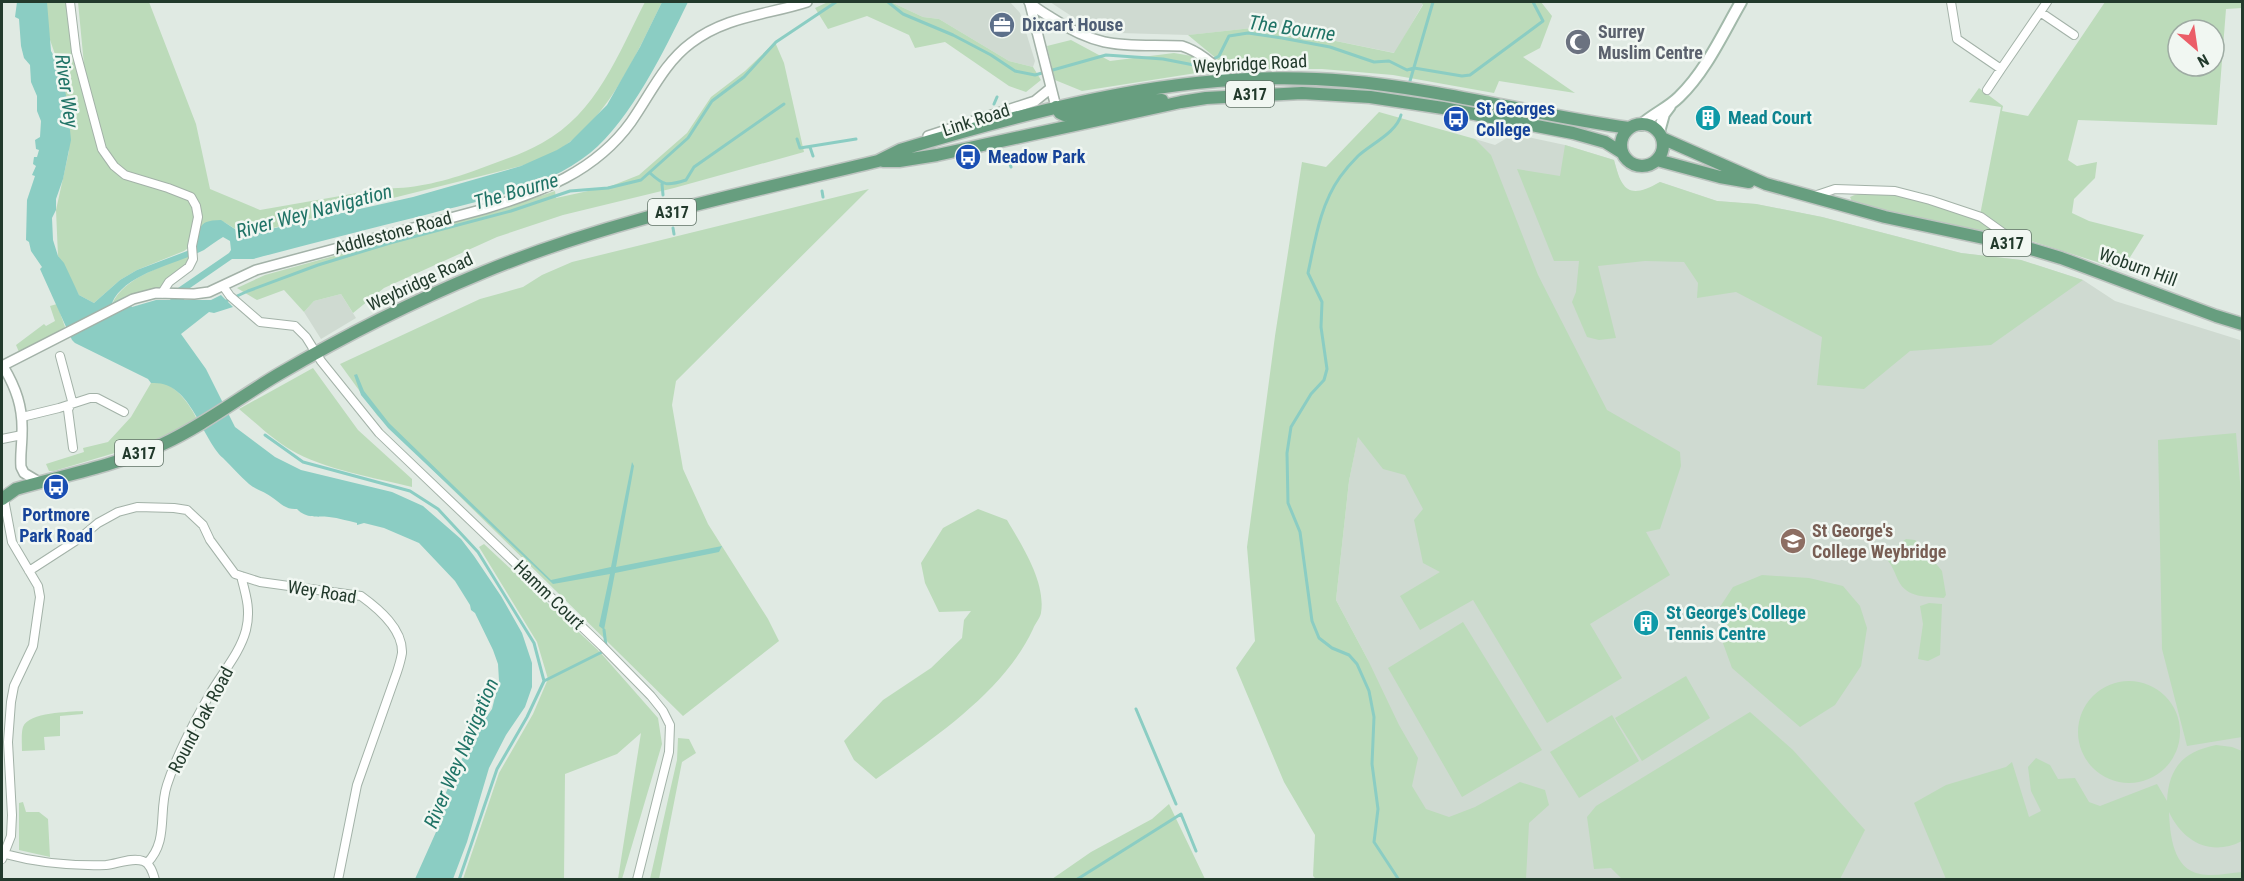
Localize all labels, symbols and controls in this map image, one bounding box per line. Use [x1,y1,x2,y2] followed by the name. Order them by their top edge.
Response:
[987,10,1017,40] office icon: Dixcart House
[1247,10,1337,46] water label: The Bourne
[1022,14,1124,35] place label: Dixcart House
[2166,18,2226,78] north arrow
[1598,21,1703,63] place label: Surrey Muslim Centre
[1563,27,1593,57] mosque icon: Surrey Muslim Centre
[1192,50,1308,77] street label: Weybridge Road
[2194,50,2212,71] text: N
[50,53,84,130] water label: River Wey
[1226,81,1274,107] road number: A317
[1476,98,1555,140] place label: St Georges College
[939,99,1012,140] street label: Link Road
[1693,103,1723,133] building icon: Mead Court
[1441,104,1471,134] bus stop icon: St Georges College
[1728,107,1812,128] place label: Mead Court
[953,142,983,172] bus stop icon: Meadow Park
[988,146,1086,167] place label: Meadow Park
[471,167,561,215] water label: The Bourne
[233,179,395,243] water label: River Wey Navigation
[648,199,696,225] road number: A317
[332,207,454,258] street label: Addlestone Road
[1983,230,2031,256] road number: A317
[2096,243,2180,290] street label: Woburn Hill
[364,248,476,315] street label: Weybridge Road
[115,440,163,466] road number: A317
[41,472,71,502] bus stop icon: Portmore Park Road
[19,504,93,546] place label: Portmore Park Road
[1812,520,1947,562] place label: St George's College Weybridge
[1778,526,1808,556] school or university icon: St George's College Weybridge
[510,556,589,634] street label: Hamm Court
[286,576,358,607] street label: Wey Road
[1666,602,1806,644] place label: St George's College Tennis Centre
[1631,608,1661,638] building icon: St George's College Tennis Centre
[164,663,237,776] street label: Round Oak Road
[419,674,503,832] water label: River Wey Navigation

